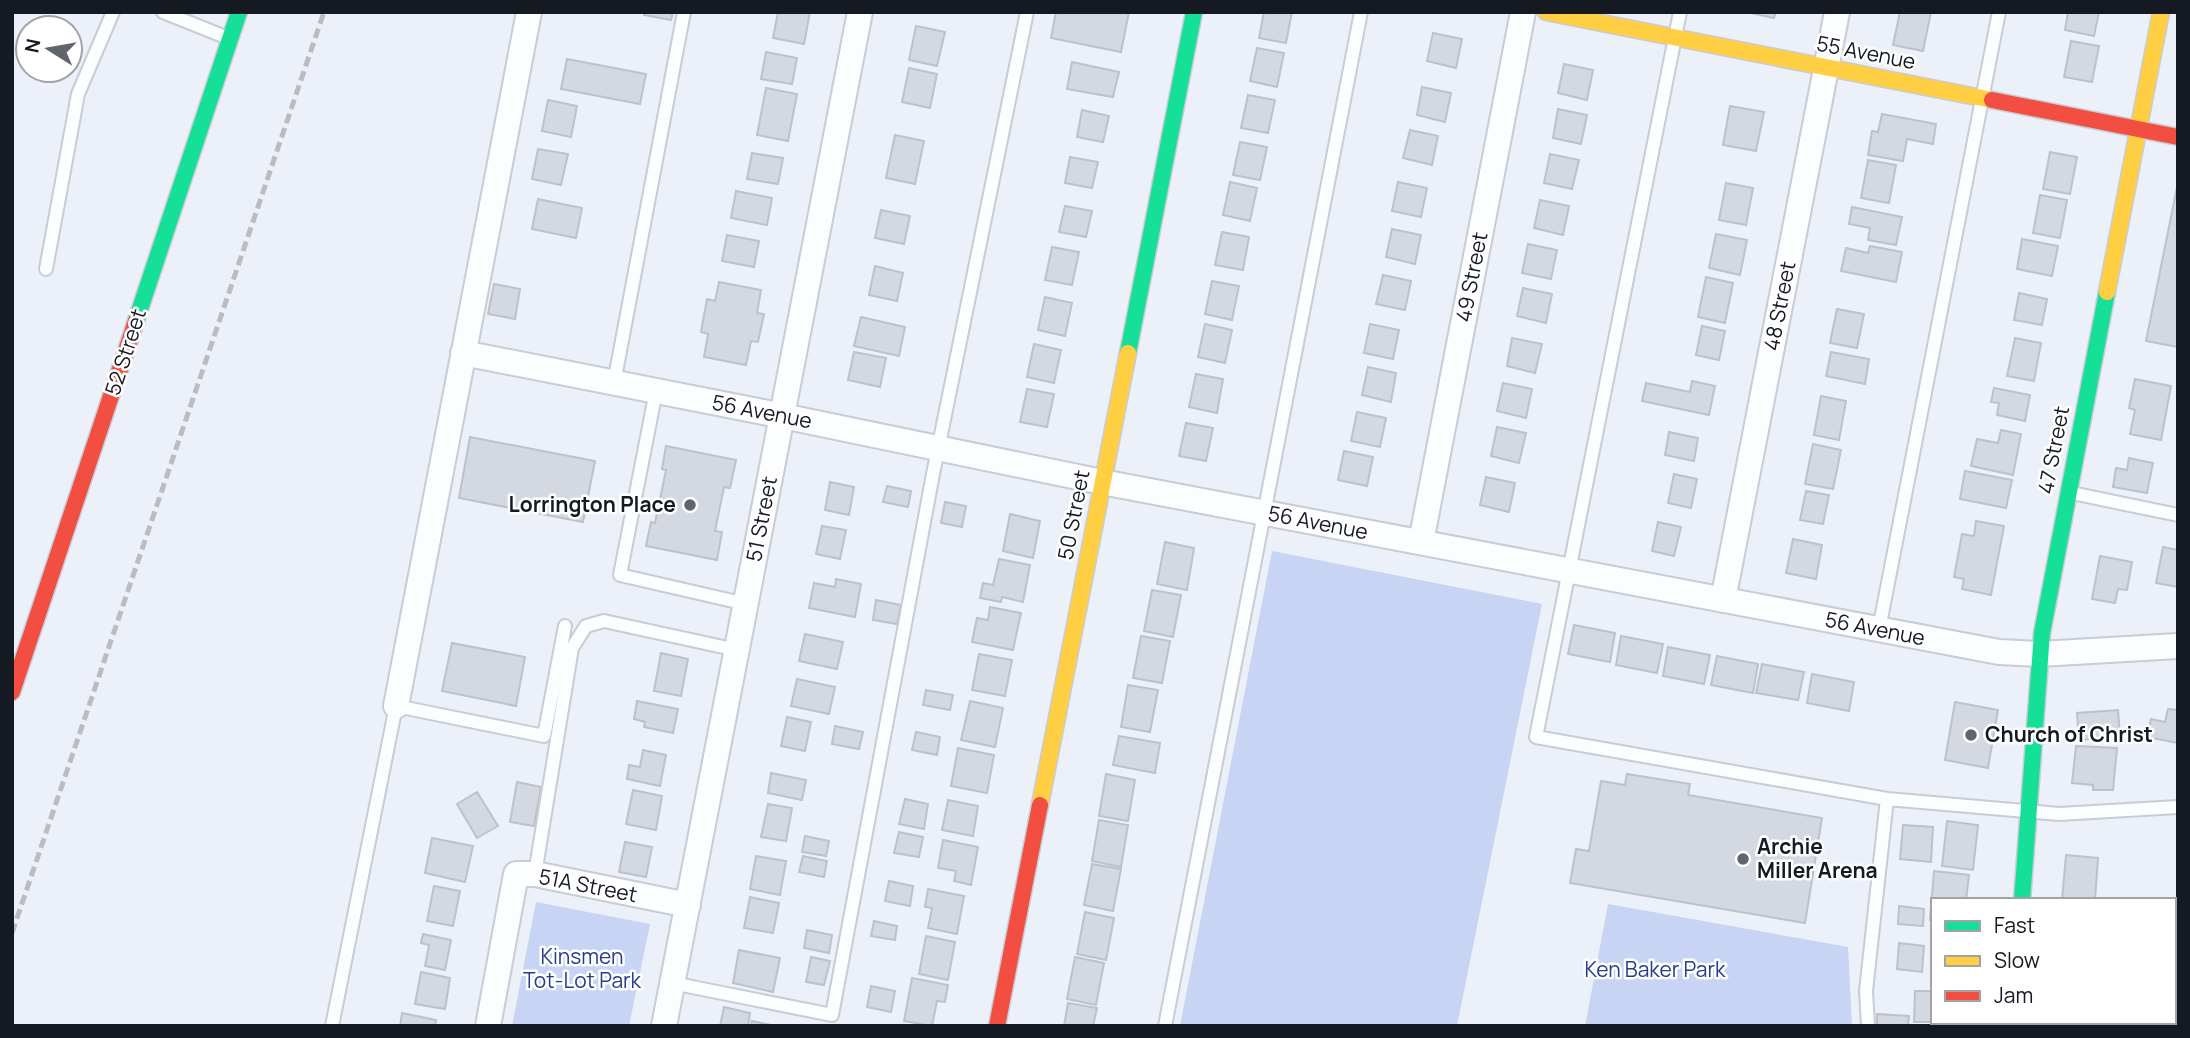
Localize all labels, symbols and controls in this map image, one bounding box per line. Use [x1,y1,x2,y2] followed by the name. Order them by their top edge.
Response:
[14,14,84,84] north arrow
[1814,29,1918,75] street label: 55 Avenue
[18,37,46,55] text: N
[1449,229,1493,324] street label: 49 Street
[1757,259,1801,353] street label: 48 Street
[98,305,152,399] street label: 52 Street
[710,388,815,434] street label: 56 Avenue
[2031,404,2075,496] street label: 47 Street
[1051,468,1095,562] street label: 50 Street
[739,474,783,564] street label: 51 Street
[508,490,676,518] place label: Lorrington Place
[682,497,698,513] marker: Lorrington Place
[1266,499,1371,545] street label: 56 Avenue
[1823,605,1928,651] street label: 56 Avenue
[1985,720,2153,748] place label: Church of Christ
[1963,727,1979,743] marker: Church of Christ
[1757,832,1878,884] place label: Archie Miller Arena
[1735,851,1751,867] marker: Archie Miller Arena
[537,862,640,908] street label: 51A Street
[1931,898,2176,1024] legend
[1994,911,2035,939] text: Fast
[523,942,642,994] park label: Kinsmen Tot-Lot Park
[1994,946,2040,974] text: Slow
[1585,955,1726,983] park label: Ken Baker Park
[1994,981,2033,1009] text: Jam

